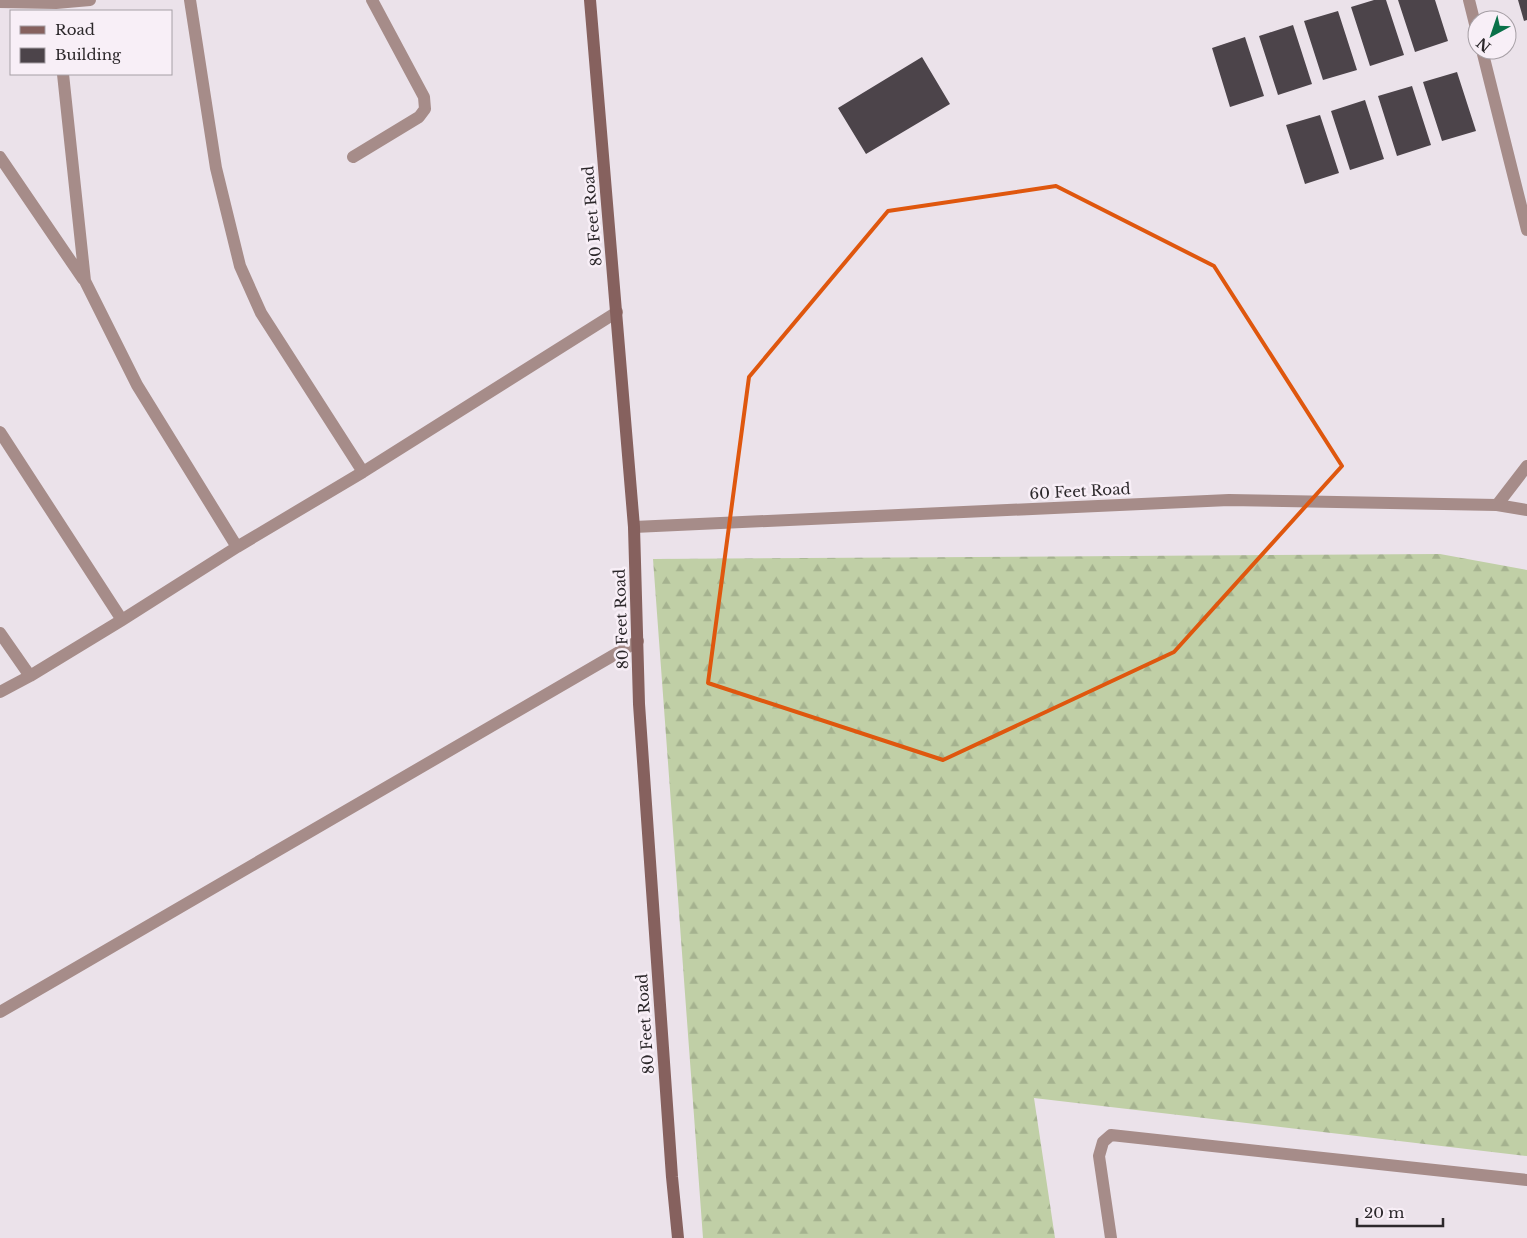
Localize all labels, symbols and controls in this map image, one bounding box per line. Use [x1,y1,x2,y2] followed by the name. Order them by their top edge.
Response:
[10,10,172,75] legend
[1467,10,1517,60] north arrow
[55,20,95,39] text: Road
[1473,34,1494,56] text: N
[55,45,122,64] text: Building
[578,165,606,267] street label: 80 Feet Road
[1029,479,1131,503] street label: 60 Feet Road
[610,568,632,670] street label: 80 Feet Road
[632,973,658,1075] street label: 80 Feet Road
[1357,1196,1443,1228] scale bar
[1364,1203,1404,1222] text: 20 m

